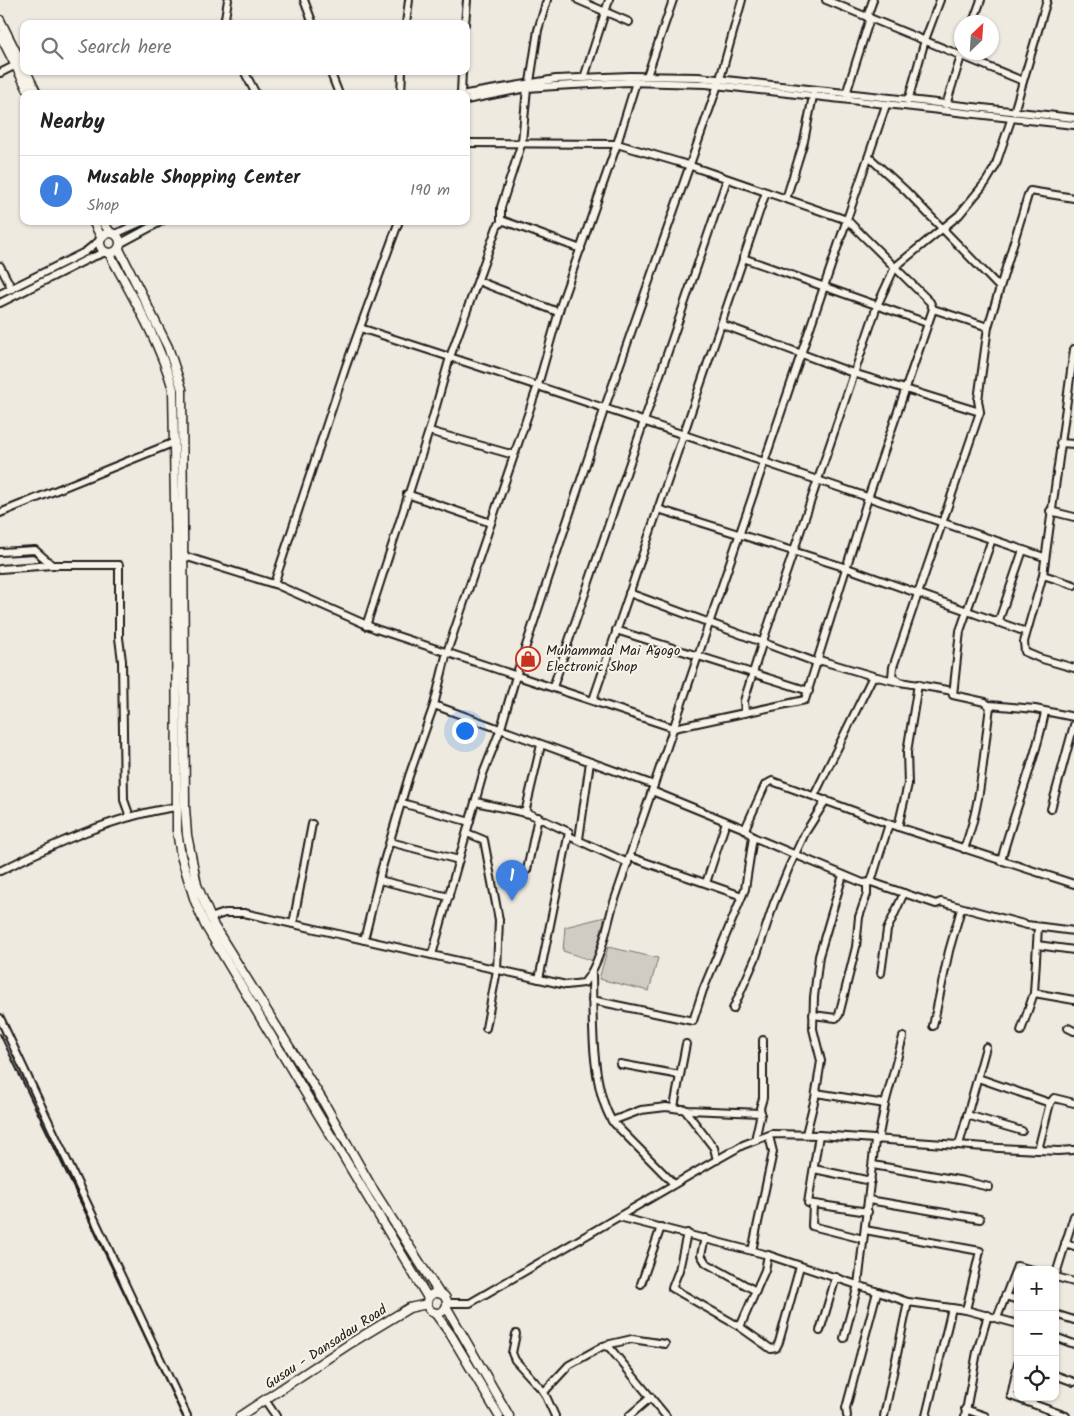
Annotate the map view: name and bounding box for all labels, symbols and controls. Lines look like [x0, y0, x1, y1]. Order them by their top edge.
north arrow [954, 15, 999, 60]
search box [20, 20, 470, 75]
text: Search here [78, 33, 172, 63]
icon: search [38, 34, 66, 62]
text: Nearby [40, 106, 105, 139]
text: Musable Shopping Center [87, 163, 300, 193]
text: 1 [54, 178, 58, 203]
text: 190 m [410, 178, 450, 203]
text: Shop [87, 193, 119, 218]
place label: Muhammad Mai Agogo Electronic Shop [546, 640, 680, 678]
shop icon: Muhammad Mai Agogo Electronic Shop [515, 646, 541, 672]
your location [452, 718, 478, 744]
pin: 1 [496, 860, 528, 901]
map controls [1014, 1266, 1059, 1401]
button: + [1014, 1266, 1059, 1311]
street label: Gusau - Dansadau Road [261, 1299, 392, 1395]
button: − [1014, 1311, 1059, 1356]
button: locate [1014, 1356, 1059, 1401]

